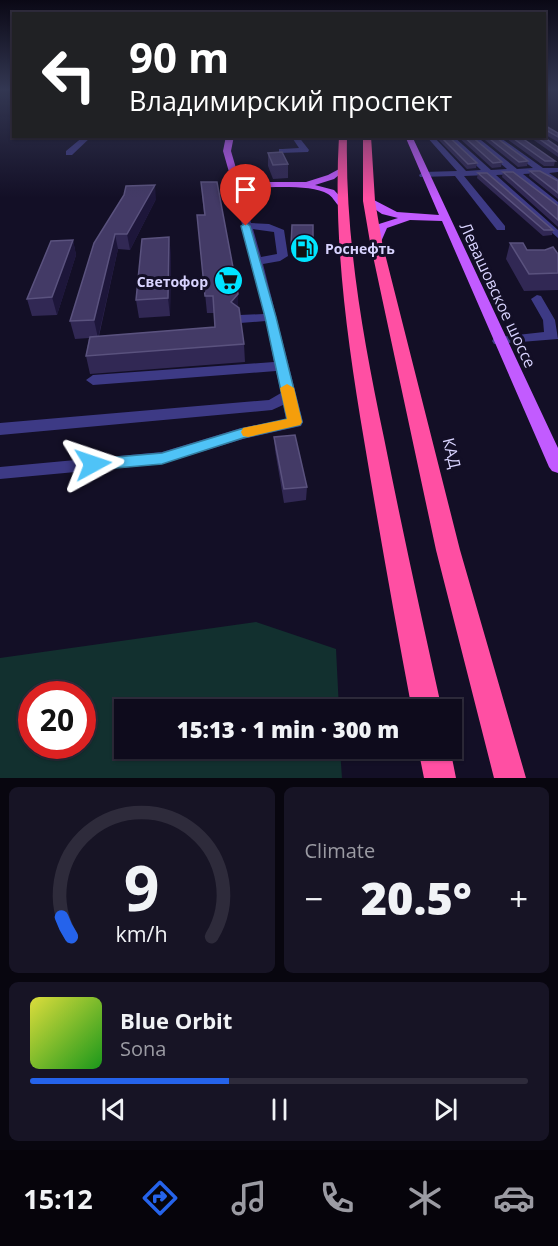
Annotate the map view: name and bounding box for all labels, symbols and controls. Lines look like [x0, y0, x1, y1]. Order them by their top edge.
text: 90 m [129, 28, 229, 85]
icon: left [30, 36, 108, 114]
text: Владимирский проспект [129, 82, 452, 119]
pin [220, 164, 271, 226]
icon: arrive [229, 173, 262, 206]
street label: Левашовское шоссе [455, 219, 541, 371]
fuel station icon: Роснефть [288, 232, 320, 264]
place label: Роснефть [325, 239, 395, 258]
supermarket icon: Светофор [213, 265, 245, 297]
place label: Светофор [137, 272, 208, 291]
position arrow [61, 432, 125, 496]
street label: КАД [438, 435, 466, 471]
speed limit sign: 20 [18, 681, 96, 759]
text: 15:13 · 1 min · 300 m [177, 714, 399, 744]
text: Climate [305, 837, 375, 864]
text: 9 [124, 844, 160, 929]
text: 20.5° [361, 867, 472, 928]
text: − [305, 876, 323, 921]
text: + [509, 876, 528, 921]
text: km/h [116, 919, 168, 948]
text: Blue Orbit [120, 1005, 232, 1035]
text: Sona [120, 1035, 166, 1062]
icon: previous [97, 1093, 130, 1126]
icon: pause [263, 1093, 296, 1126]
icon: next [429, 1093, 462, 1126]
icon: directions [139, 1177, 181, 1219]
icon: music [228, 1177, 270, 1219]
icon: phone [316, 1177, 358, 1219]
icon: climate [404, 1177, 446, 1219]
icon: car [493, 1177, 535, 1219]
text: 15:12 [23, 1180, 93, 1217]

